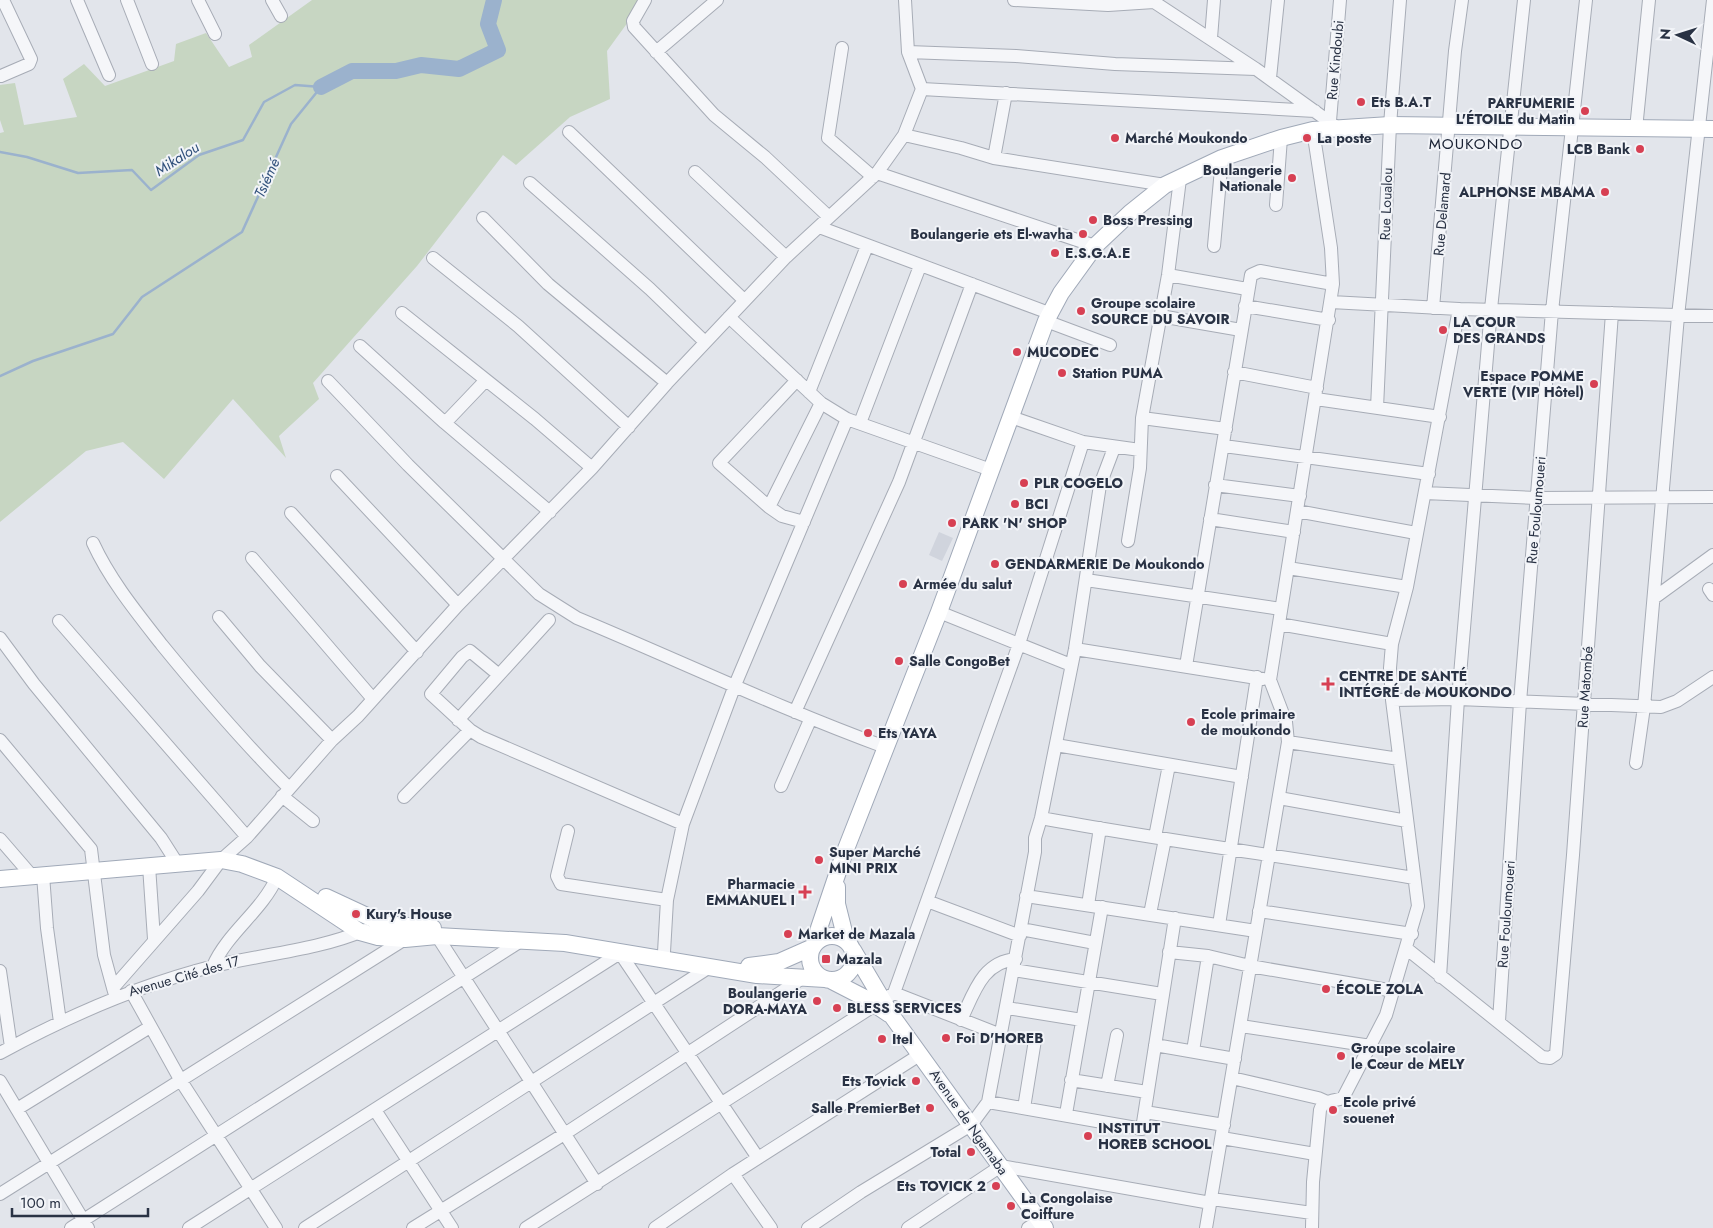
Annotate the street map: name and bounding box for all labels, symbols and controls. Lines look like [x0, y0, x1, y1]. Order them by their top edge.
north arrow [1653, 10, 1703, 60]
street label: Rue Kindoubi [1322, 19, 1348, 101]
text: N [1655, 28, 1675, 40]
place label: Ets B.A.T [1371, 92, 1431, 112]
place label: PARFUMERIE L'ÉTOILE du Matin [1456, 93, 1575, 129]
marker: Ets B.A.T [1355, 96, 1367, 108]
marker: PARFUMERIE L'ÉTOILE du Matin [1579, 105, 1591, 117]
place label: Marché Moukondo [1125, 128, 1248, 148]
place label: La poste [1317, 128, 1372, 148]
marker: Marché Moukondo [1109, 132, 1121, 144]
marker: La poste [1301, 132, 1313, 144]
district label: MOUKONDO [1429, 133, 1523, 155]
water label: Mikalou [150, 136, 204, 182]
place label: LCB Bank [1567, 139, 1630, 159]
marker: LCB Bank [1634, 143, 1646, 155]
water label: Tsiémé [249, 154, 286, 201]
place label: Boulangerie Nationale [1203, 160, 1282, 196]
street label: Rue Loualou [1375, 167, 1397, 241]
street label: Rue Delamard [1428, 171, 1456, 257]
marker: Boulangerie Nationale [1286, 172, 1298, 184]
place label: ALPHONSE MBAMA [1458, 182, 1596, 202]
marker: ALPHONSE MBAMA [1599, 186, 1611, 198]
place label: Boss Pressing [1103, 210, 1193, 230]
marker: Boss Pressing [1087, 214, 1099, 226]
place label: Boulangerie ets El-wavha [910, 224, 1073, 244]
marker: Boulangerie ets El-wavha [1077, 228, 1089, 240]
place label: E.S.G.A.E [1065, 243, 1130, 263]
marker: E.S.G.A.E [1049, 247, 1061, 259]
place label: Groupe scolaire SOURCE DU SAVOIR [1091, 293, 1230, 329]
marker: Groupe scolaire SOURCE DU SAVOIR [1075, 305, 1087, 317]
place label: LA COUR DES GRANDS [1453, 312, 1546, 348]
marker: LA COUR DES GRANDS [1437, 324, 1449, 336]
place label: MUCODEC [1027, 342, 1099, 362]
marker: MUCODEC [1011, 346, 1023, 358]
place label: Station PUMA [1072, 363, 1164, 383]
place label: Espace POMME VERTE (VIP Hôtel) [1462, 366, 1584, 402]
marker: Station PUMA [1056, 367, 1068, 379]
marker: Espace POMME VERTE (VIP Hôtel) [1588, 378, 1600, 390]
street label: Rue Fouloumoueri [1521, 455, 1551, 565]
place label: PLR COGELO [1034, 473, 1123, 493]
marker: PLR COGELO [1018, 477, 1030, 489]
place label: BCI [1025, 494, 1049, 514]
marker: BCI [1009, 498, 1021, 510]
place label: PARK 'N' SHOP [962, 513, 1067, 533]
marker: PARK 'N' SHOP [946, 517, 958, 529]
place label: GENDARMERIE De Moukondo [1005, 554, 1205, 574]
marker: GENDARMERIE De Moukondo [989, 558, 1001, 570]
place label: Armée du salut [912, 574, 1012, 594]
marker: Armée du salut [897, 578, 909, 590]
street label: Rue Matombé [1572, 646, 1598, 728]
place label: Salle CongoBet [909, 651, 1010, 671]
marker: Salle CongoBet [893, 655, 905, 667]
place label: CENTRE DE SANTÉ INTÉGRÉ de MOUKONDO [1339, 666, 1513, 702]
marker: CENTRE DE SANTÉ INTÉGRÉ de MOUKONDO [1321, 677, 1335, 691]
place label: Ecole primaire de moukondo [1201, 704, 1295, 740]
marker: Ecole primaire de moukondo [1185, 716, 1197, 728]
place label: Ets YAYA [878, 723, 937, 743]
marker: Ets YAYA [862, 727, 874, 739]
place label: Super Marché MINI PRIX [829, 842, 921, 878]
marker: Super Marché MINI PRIX [813, 854, 825, 866]
street label: Rue Fouloumoueri [1492, 859, 1520, 969]
place label: Pharmacie EMMANUEL I [706, 874, 795, 910]
marker: Pharmacie EMMANUEL I [799, 886, 811, 898]
place label: Kury's House [366, 904, 452, 924]
marker: Kury's House [350, 908, 362, 920]
place label: Market de Mazala [798, 924, 915, 944]
marker: Market de Mazala [782, 928, 794, 940]
place label: Mazala [836, 949, 882, 969]
street label: Avenue Cité des 17 [126, 950, 242, 1001]
marker: Mazala [820, 953, 832, 965]
place label: ÉCOLE ZOLA [1336, 979, 1424, 999]
place label: Boulangerie DORA-MAYA [723, 983, 808, 1019]
marker: ÉCOLE ZOLA [1320, 983, 1332, 995]
marker: Boulangerie DORA-MAYA [811, 995, 823, 1007]
place label: BLESS SERVICES [847, 998, 962, 1018]
marker: BLESS SERVICES [831, 1002, 843, 1014]
place label: Foi D'HOREB [956, 1028, 1044, 1048]
place label: Itel [892, 1029, 913, 1049]
marker: Foi D'HOREB [940, 1032, 952, 1044]
marker: Itel [876, 1033, 888, 1045]
place label: Groupe scolaire le Cœur de MELY [1351, 1038, 1466, 1074]
marker: Groupe scolaire le Cœur de MELY [1335, 1050, 1347, 1062]
street label: Avenue de Ngamaba [925, 1065, 1013, 1179]
place label: Ets Tovick [842, 1071, 906, 1091]
marker: Ets Tovick [910, 1075, 922, 1087]
place label: Ecole privé souenet [1343, 1092, 1416, 1128]
place label: Salle PremierBet [811, 1098, 921, 1118]
marker: Salle PremierBet [924, 1102, 936, 1114]
marker: Ecole privé souenet [1327, 1104, 1339, 1116]
place label: INSTITUT HOREB SCHOOL [1098, 1118, 1212, 1154]
marker: INSTITUT HOREB SCHOOL [1082, 1130, 1094, 1142]
place label: Total [931, 1142, 961, 1162]
marker: Total [965, 1146, 977, 1158]
place label: Ets TOVICK 2 [897, 1176, 986, 1196]
marker: Ets TOVICK 2 [990, 1180, 1002, 1192]
scale bar [12, 1186, 149, 1218]
place label: La Congolaise Coiffure [1021, 1188, 1113, 1224]
text: 100 m [20, 1192, 61, 1214]
marker: La Congolaise Coiffure [1005, 1200, 1017, 1212]

